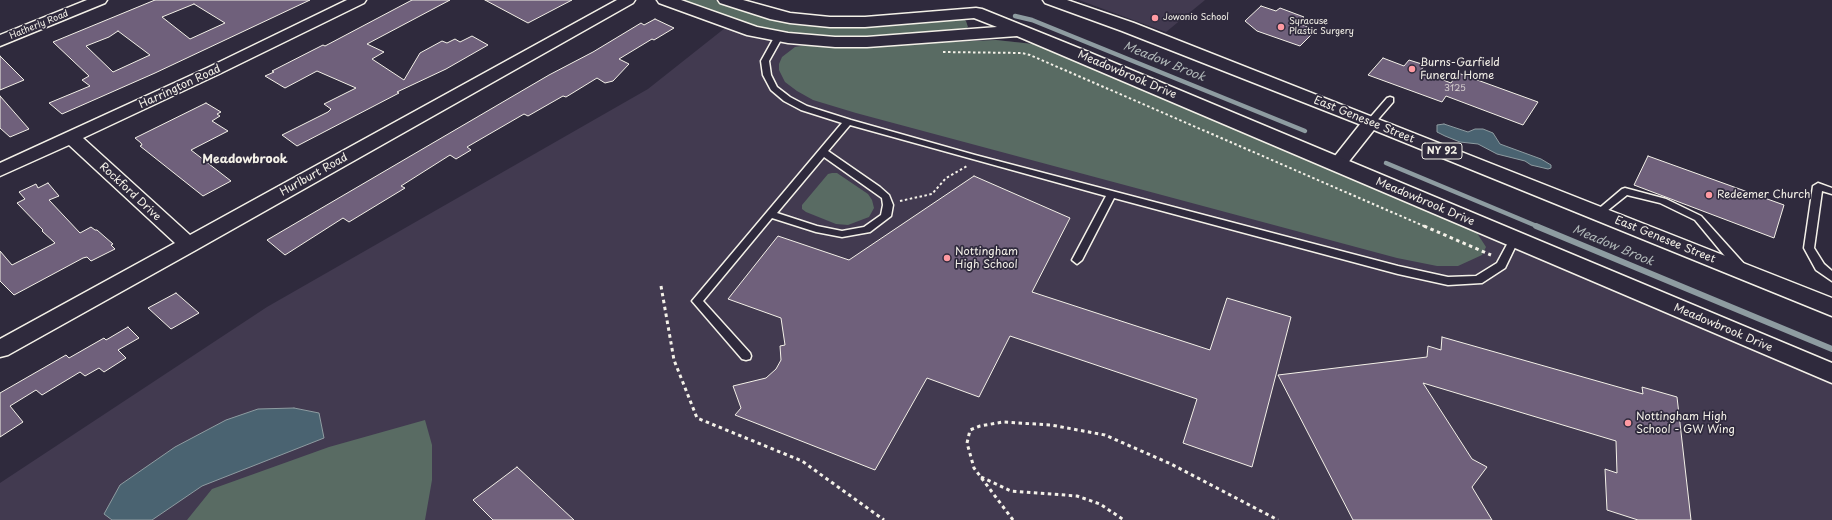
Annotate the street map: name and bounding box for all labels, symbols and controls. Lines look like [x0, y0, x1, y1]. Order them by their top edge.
street label: Hatherly Road [8, 8, 70, 42]
marker: Jowonio School [1150, 13, 1160, 23]
place label: Jowonio School [1163, 13, 1229, 23]
place label: Syracuse Plastic Surgery [1289, 17, 1354, 38]
marker: Syracuse Plastic Surgery [1276, 22, 1286, 32]
water label: Meadow Brook [1121, 39, 1207, 85]
street label: Meadowbrook Drive [1076, 48, 1178, 102]
place label: Burns-Garfield Funeral Home [1420, 56, 1500, 82]
street label: Harrington Road [137, 62, 223, 112]
marker: Burns-Garfield Funeral Home [1407, 64, 1417, 74]
house number: 3125 [1444, 84, 1466, 94]
street label: East Genesee Street [1312, 94, 1416, 146]
road number: NY 92 [1422, 143, 1462, 159]
street label: Hurlburt Road [278, 151, 350, 199]
district label: Meadowbrook [202, 153, 288, 167]
street label: Rockford Drive [97, 160, 163, 224]
street label: Meadowbrook Drive [1374, 175, 1476, 229]
place label: Redeemer Church [1717, 188, 1810, 202]
marker: Redeemer Church [1704, 190, 1714, 200]
street label: East Genesee Street [1613, 214, 1717, 266]
water label: Meadow Brook [1570, 222, 1656, 270]
place label: Nottingham High School [955, 245, 1018, 271]
marker: Nottingham High School [942, 253, 952, 263]
street label: Meadowbrook Drive [1672, 301, 1774, 355]
place label: Nottingham High School - GW Wing [1636, 410, 1735, 436]
marker: Nottingham High School - GW Wing [1623, 418, 1633, 428]

